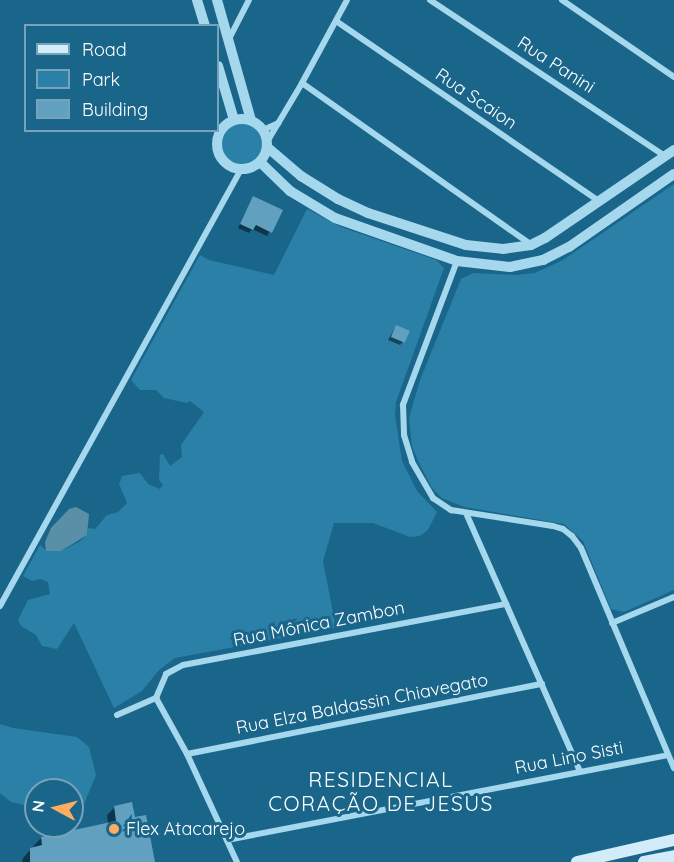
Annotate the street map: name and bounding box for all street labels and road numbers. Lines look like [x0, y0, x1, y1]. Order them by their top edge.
street label: Rua Panini [513, 32, 599, 98]
street label: Rua Scaion [431, 64, 521, 134]
street label: Rua Mônica Zambon [231, 597, 407, 651]
street label: Rua Elza Baldassin Chiavegato [234, 669, 490, 739]
street label: Rua Lino Sisti [513, 737, 625, 779]

